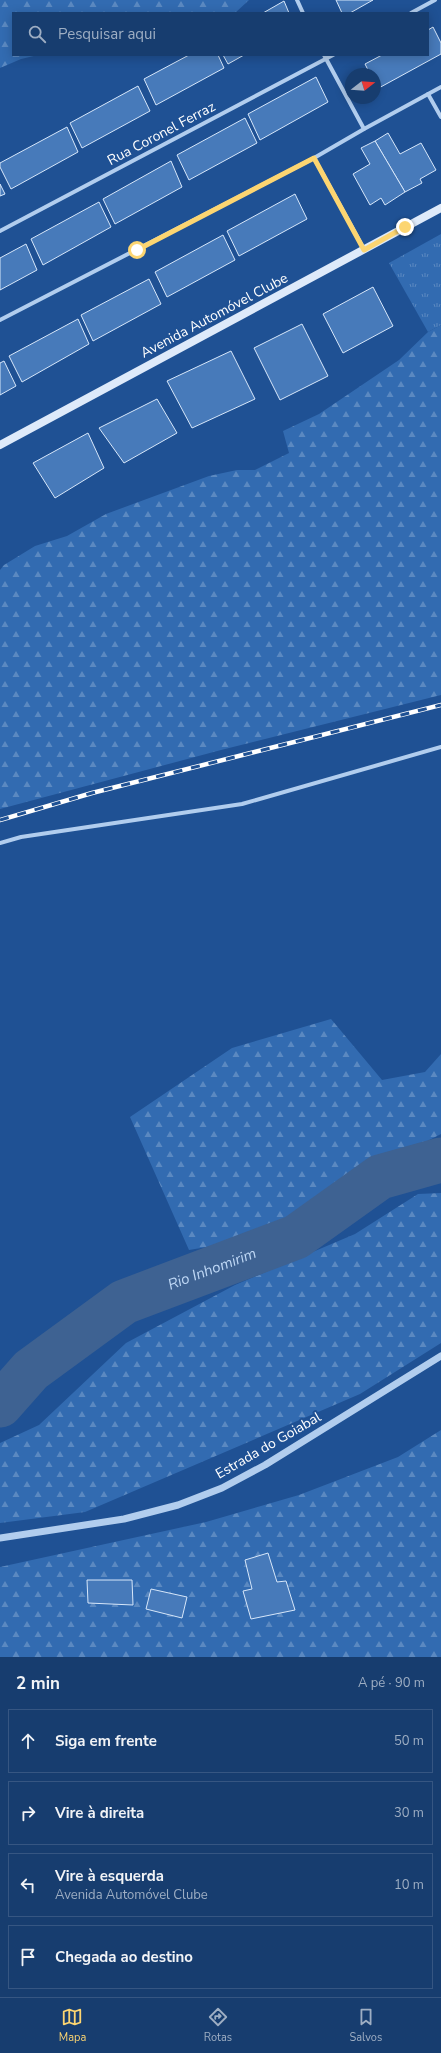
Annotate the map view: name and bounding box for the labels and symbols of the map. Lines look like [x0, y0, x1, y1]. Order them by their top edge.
north arrow [345, 68, 381, 104]
street label: Rua Coronel Ferraz [104, 97, 219, 170]
route end [396, 218, 414, 236]
route start [128, 241, 146, 259]
street label: Avenida Automóvel Clube [137, 268, 291, 362]
water label: Rio Inhomirim [165, 1243, 259, 1295]
street label: Estrada do Goiabal [212, 1407, 325, 1483]

